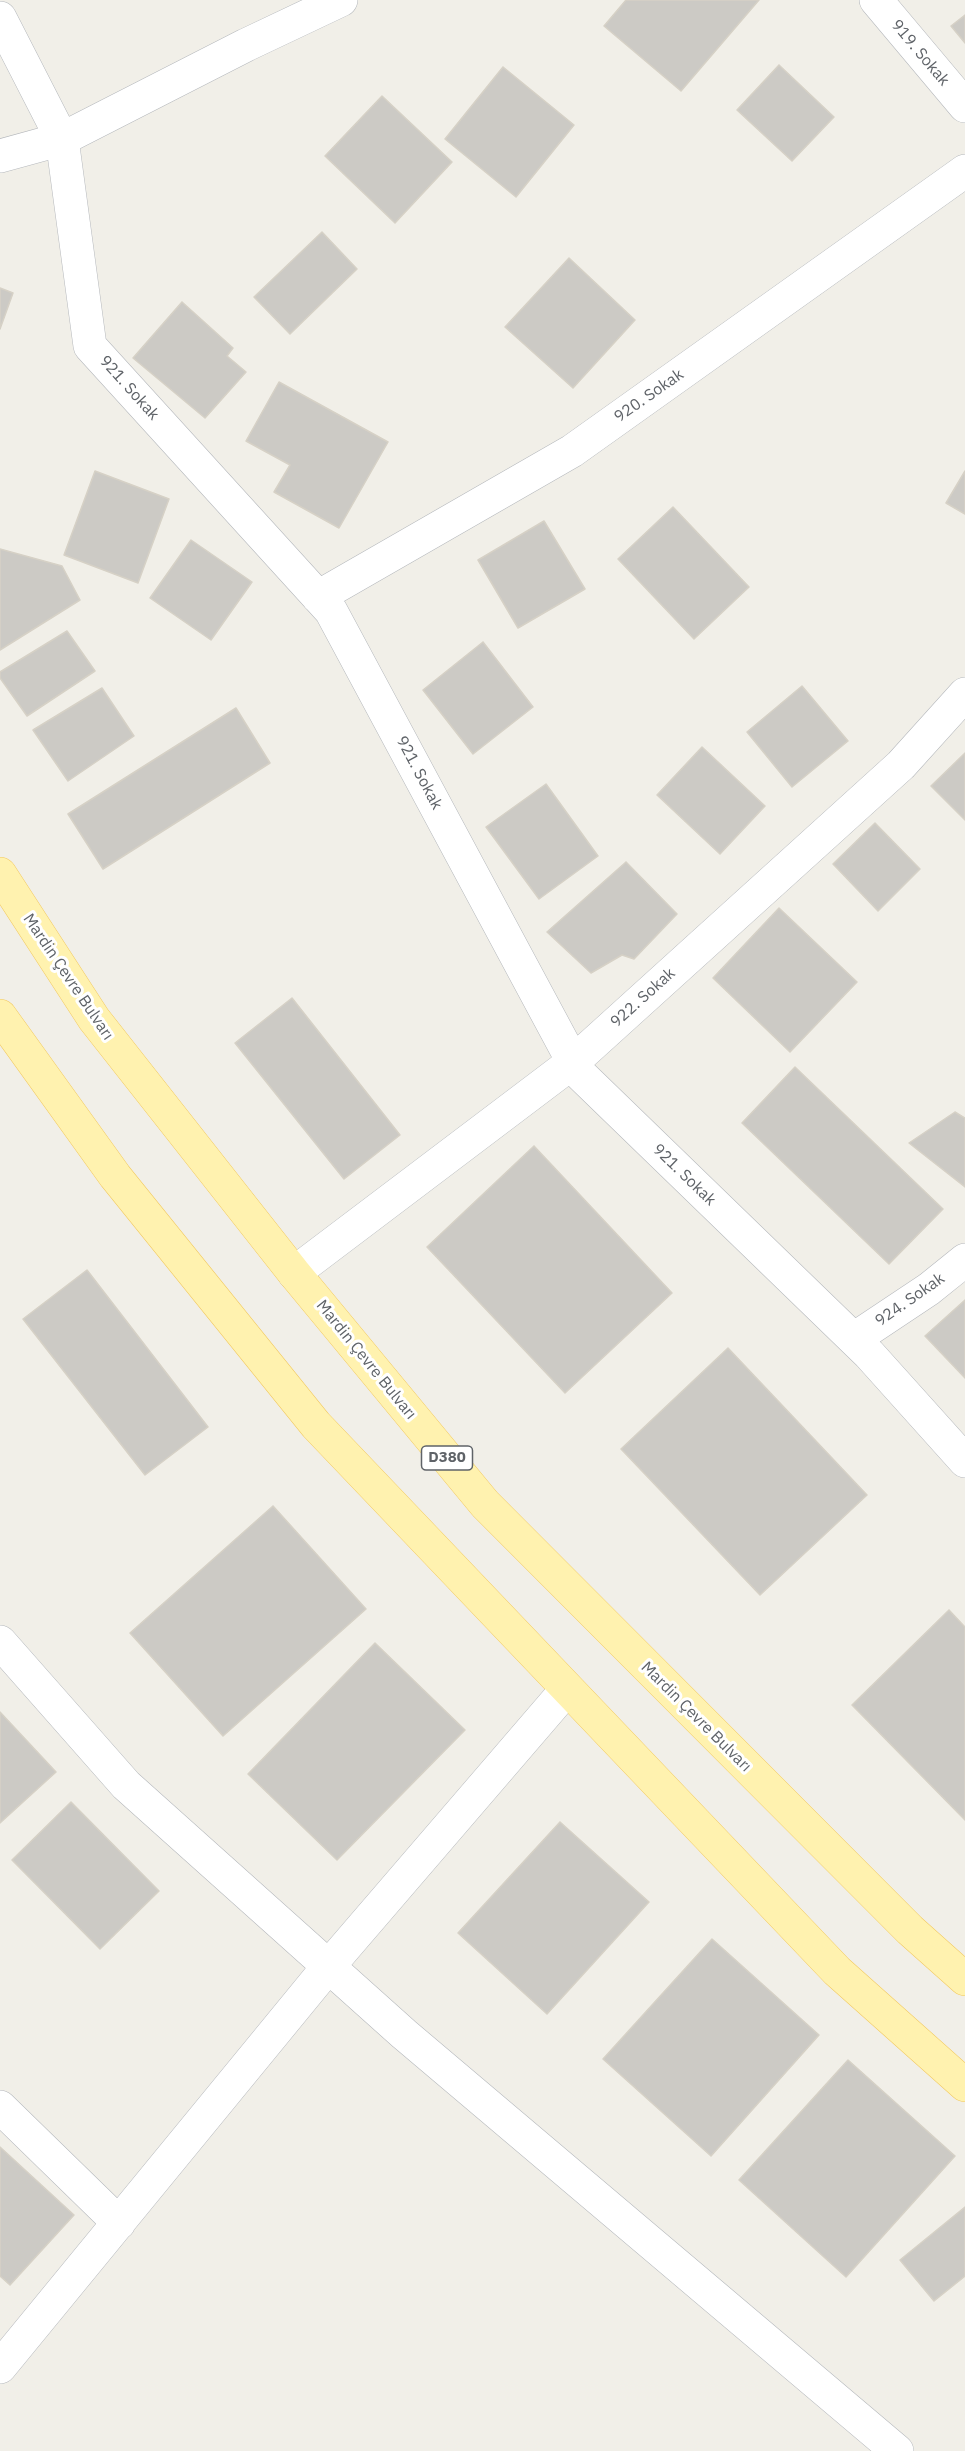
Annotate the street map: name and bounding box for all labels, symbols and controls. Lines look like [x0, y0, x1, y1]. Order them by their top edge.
street label: 919. Sokak [887, 16, 953, 90]
street label: 921. Sokak [95, 352, 163, 424]
street label: 920. Sokak [611, 365, 687, 427]
street label: 921. Sokak [392, 733, 446, 813]
street label: Mardin Çevre Bulvarı [19, 910, 117, 1044]
street label: 922. Sokak [607, 964, 679, 1032]
street label: 921. Sokak [648, 1140, 720, 1210]
street label: 924. Sokak [872, 1269, 948, 1331]
street label: Mardin Çevre Bulvarı [312, 1296, 420, 1424]
road number: D380 [422, 1446, 472, 1470]
street label: Mardin Çevre Bulvarı [637, 1658, 755, 1776]

